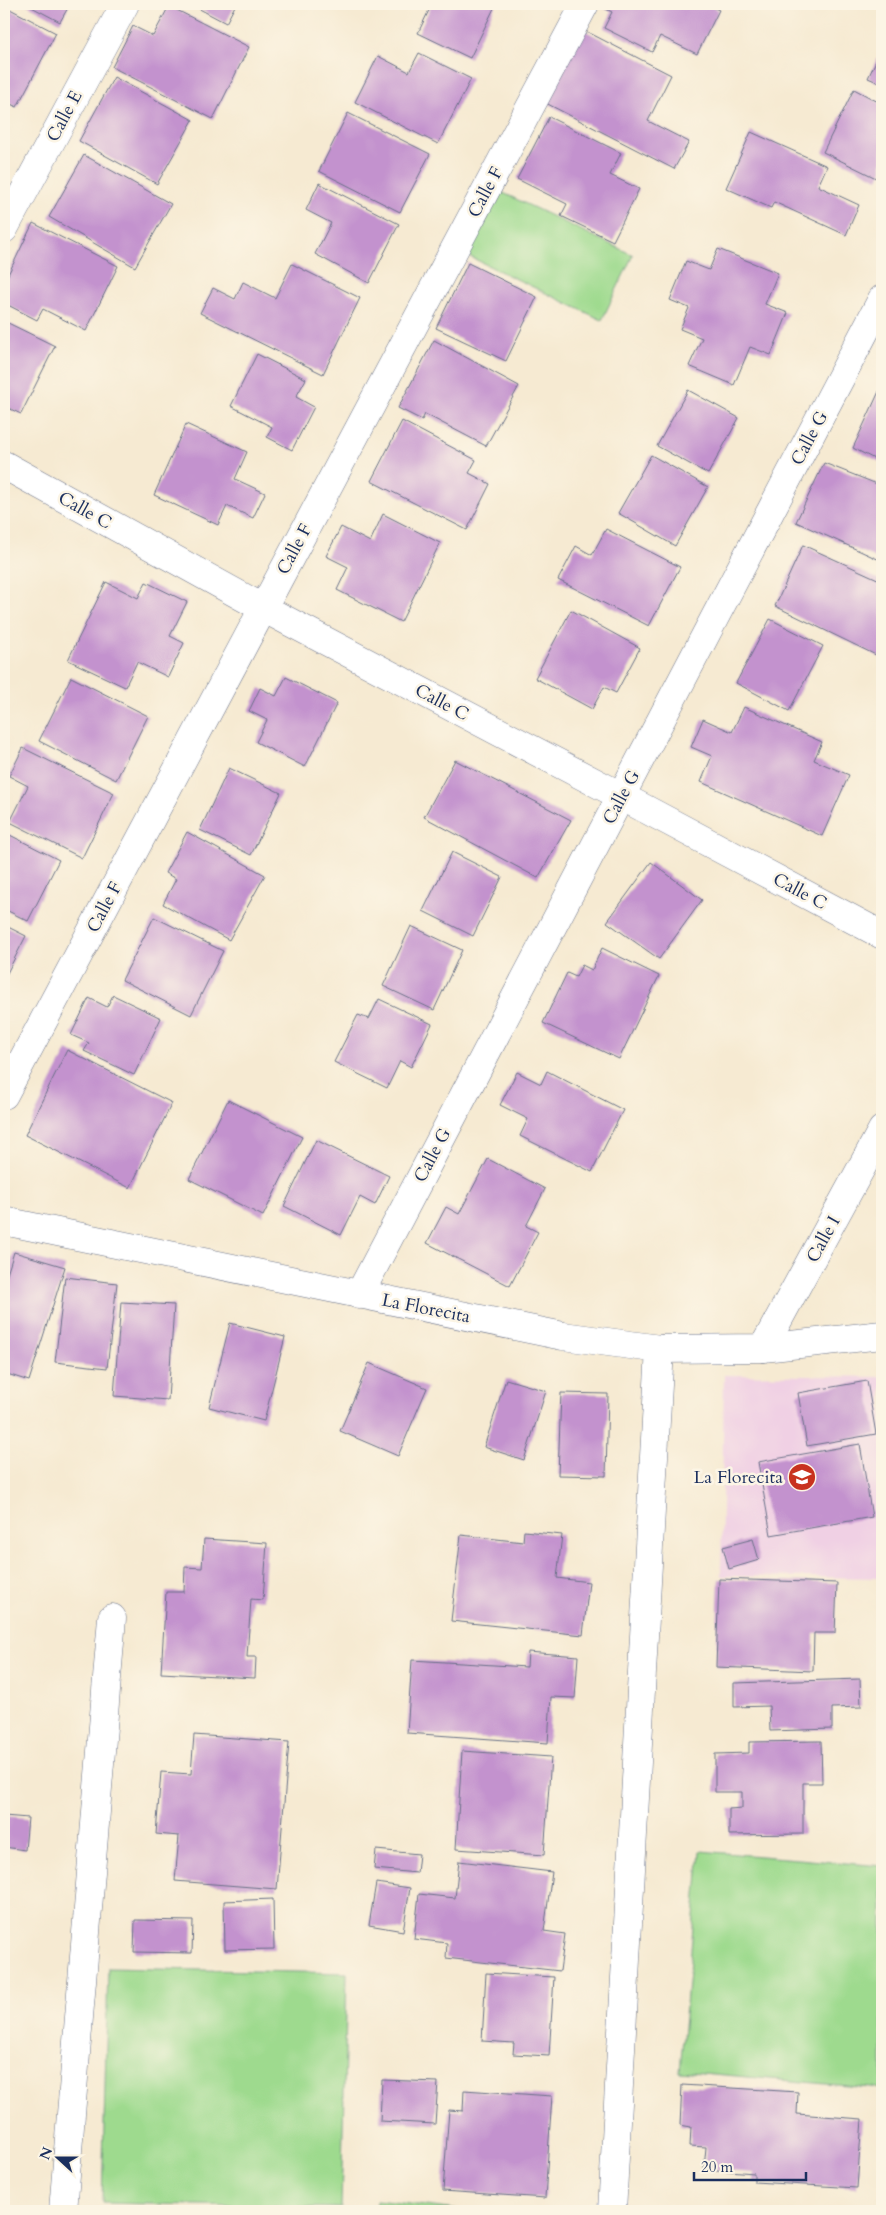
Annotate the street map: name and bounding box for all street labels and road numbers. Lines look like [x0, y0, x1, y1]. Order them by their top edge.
street label: Calle E [41, 86, 88, 146]
street label: Calle F [462, 163, 509, 222]
street label: Calle G [785, 407, 834, 470]
street label: Calle C [54, 486, 116, 535]
street label: Calle F [271, 520, 318, 579]
street label: Calle C [411, 678, 473, 727]
street label: Calle G [597, 766, 646, 829]
street label: Calle C [769, 867, 831, 916]
street label: Calle F [81, 878, 128, 937]
street label: Calle G [408, 1124, 457, 1187]
street label: Calle I [800, 1211, 846, 1267]
street label: La Florecita [380, 1288, 472, 1329]

